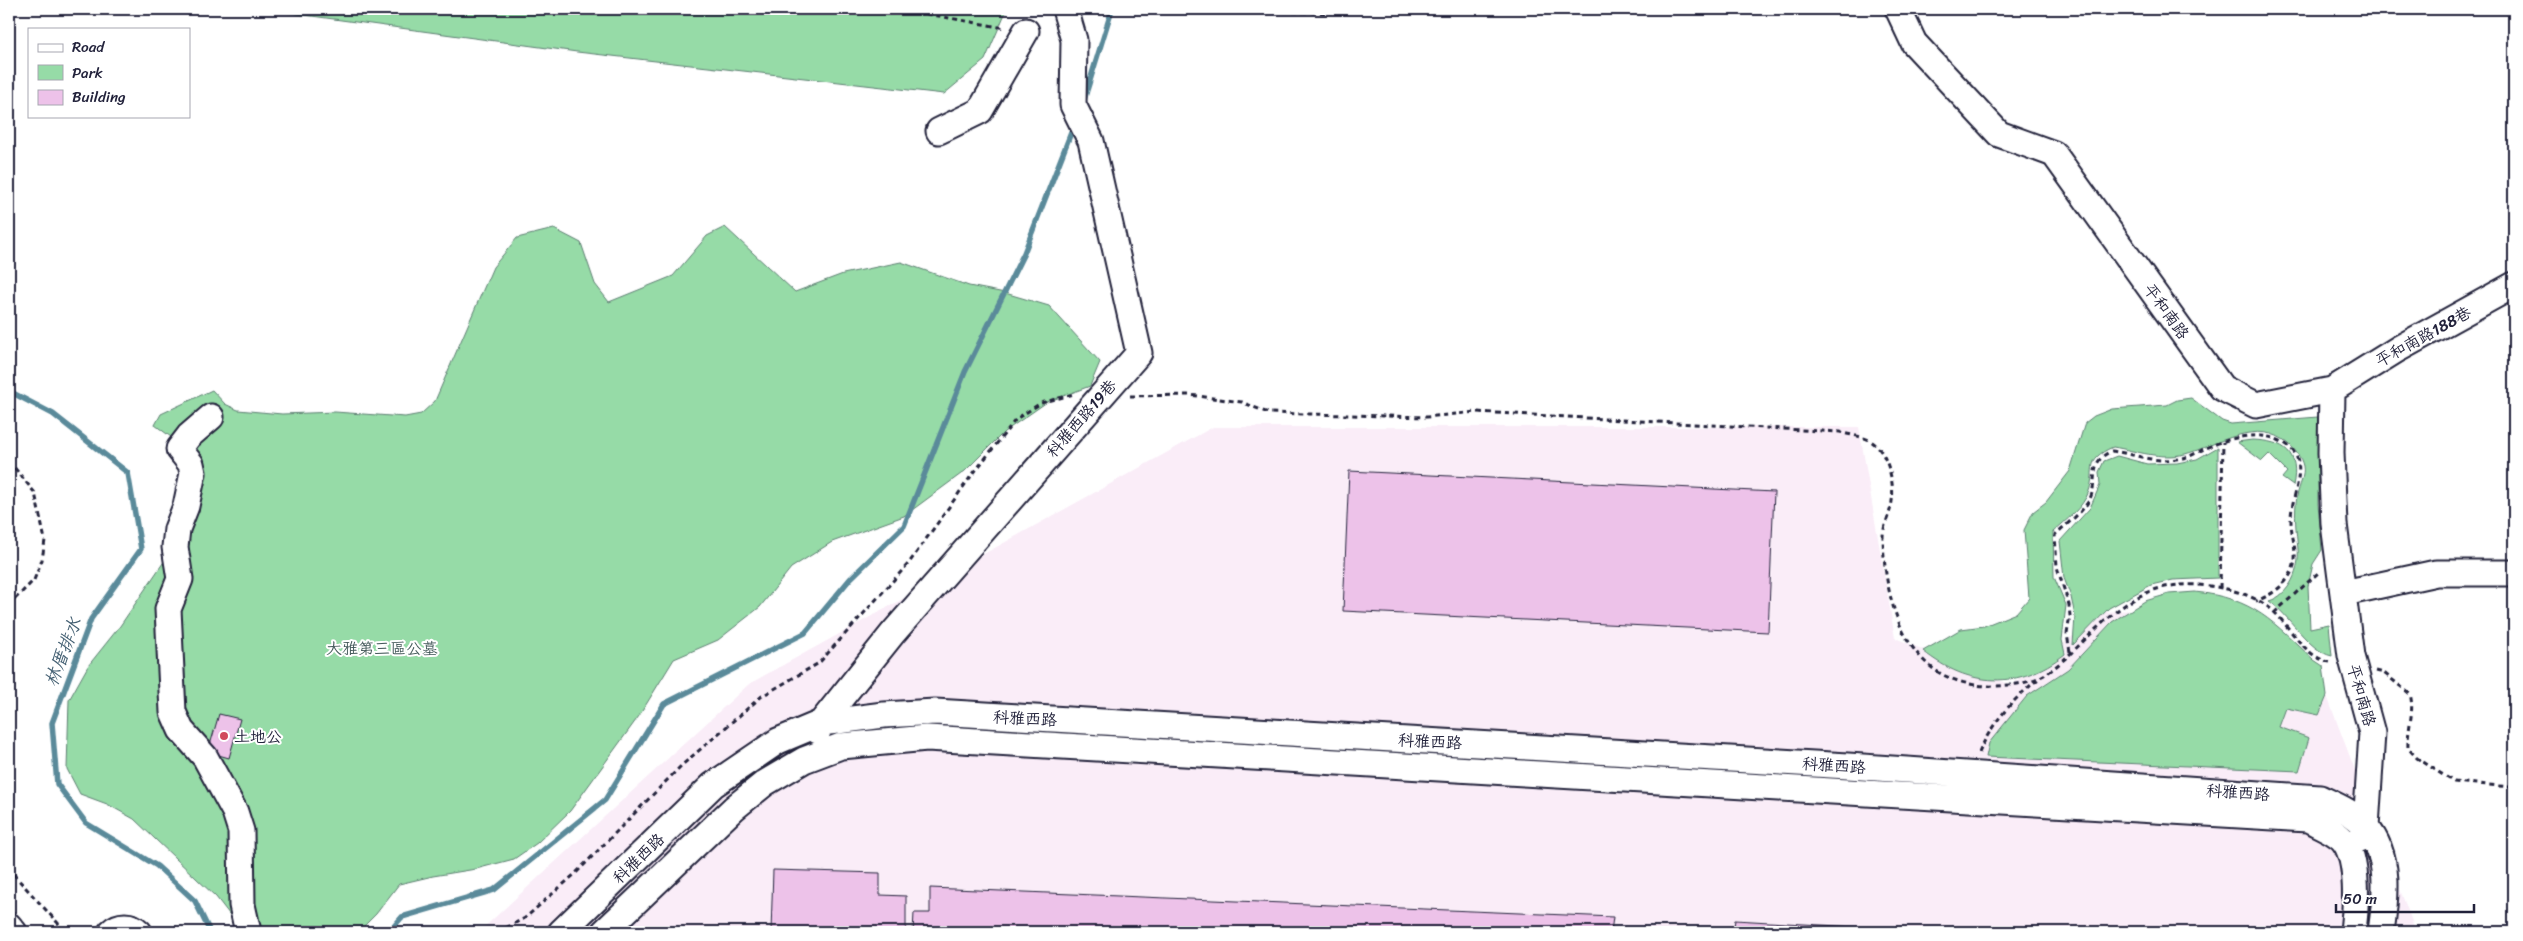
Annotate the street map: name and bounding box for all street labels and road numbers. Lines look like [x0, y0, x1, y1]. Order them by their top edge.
street label: 平和南路 [2136, 277, 2197, 346]
street label: 平和南路188巷 [2370, 298, 2477, 375]
street label: 科雅西路19巷 [1039, 372, 1124, 464]
street label: 平和南路 [2339, 660, 2384, 730]
street label: 科雅西路 [992, 702, 1058, 735]
street label: 科雅西路 [1397, 725, 1463, 758]
street label: 科雅西路 [1801, 749, 1867, 782]
street label: 科雅西路 [2205, 776, 2271, 809]
street label: 科雅西路 [605, 826, 671, 891]

